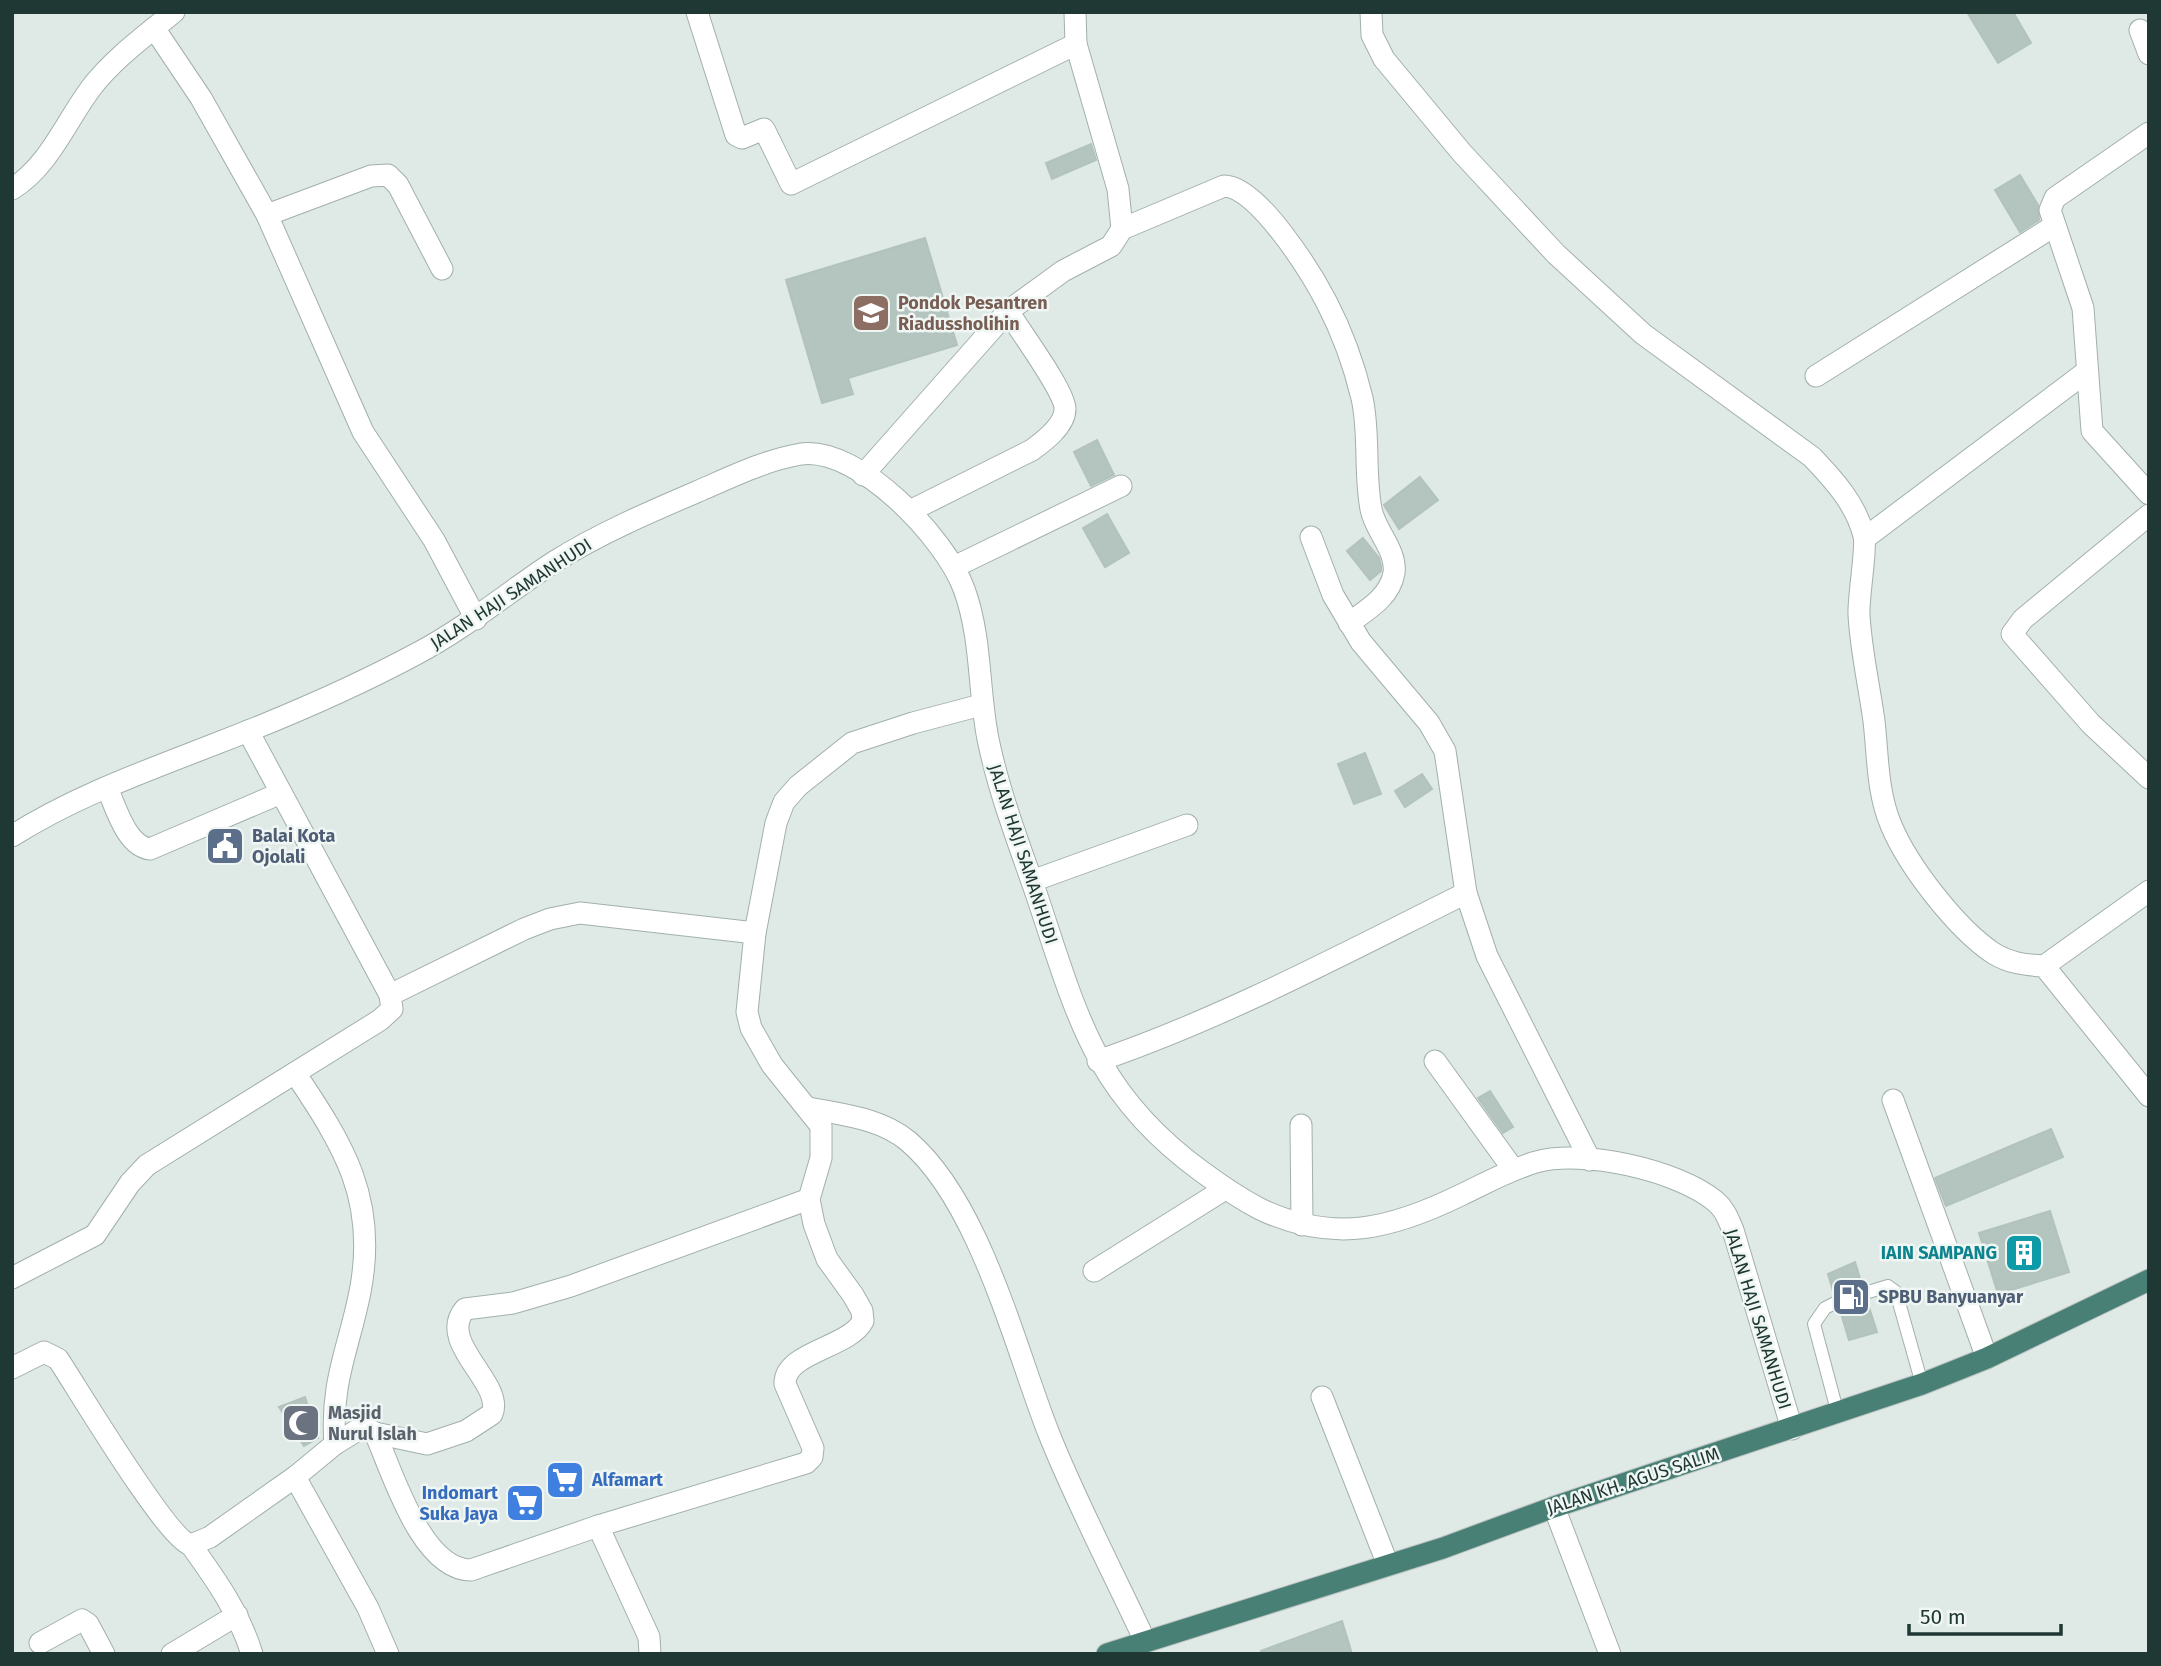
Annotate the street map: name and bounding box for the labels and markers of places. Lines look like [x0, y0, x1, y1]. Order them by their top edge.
school or university icon: Pondok Pesantren Riadussholihin [850, 292, 892, 334]
place label: Pondok Pesantren Riadussholihin [898, 292, 1048, 335]
public building icon: Balai Kota Ojolali [204, 825, 246, 867]
place label: Balai Kota Ojolali [252, 825, 336, 868]
building icon: IAIN SAMPANG [2003, 1232, 2045, 1274]
place label: IAIN SAMPANG [1881, 1242, 1997, 1264]
fuel station icon: SPBU Banyuanyar [1830, 1276, 1872, 1318]
place label: SPBU Banyuanyar [1878, 1286, 2024, 1308]
mosque icon: Masjid Nurul Islah [280, 1402, 322, 1444]
place label: Masjid Nurul Islah [328, 1402, 417, 1445]
supermarket icon: Alfamart [544, 1459, 586, 1501]
place label: Alfamart [591, 1469, 664, 1491]
place label: Indomart Suka Jaya [420, 1482, 499, 1525]
supermarket icon: Indomart Suka Jaya [504, 1482, 546, 1524]

